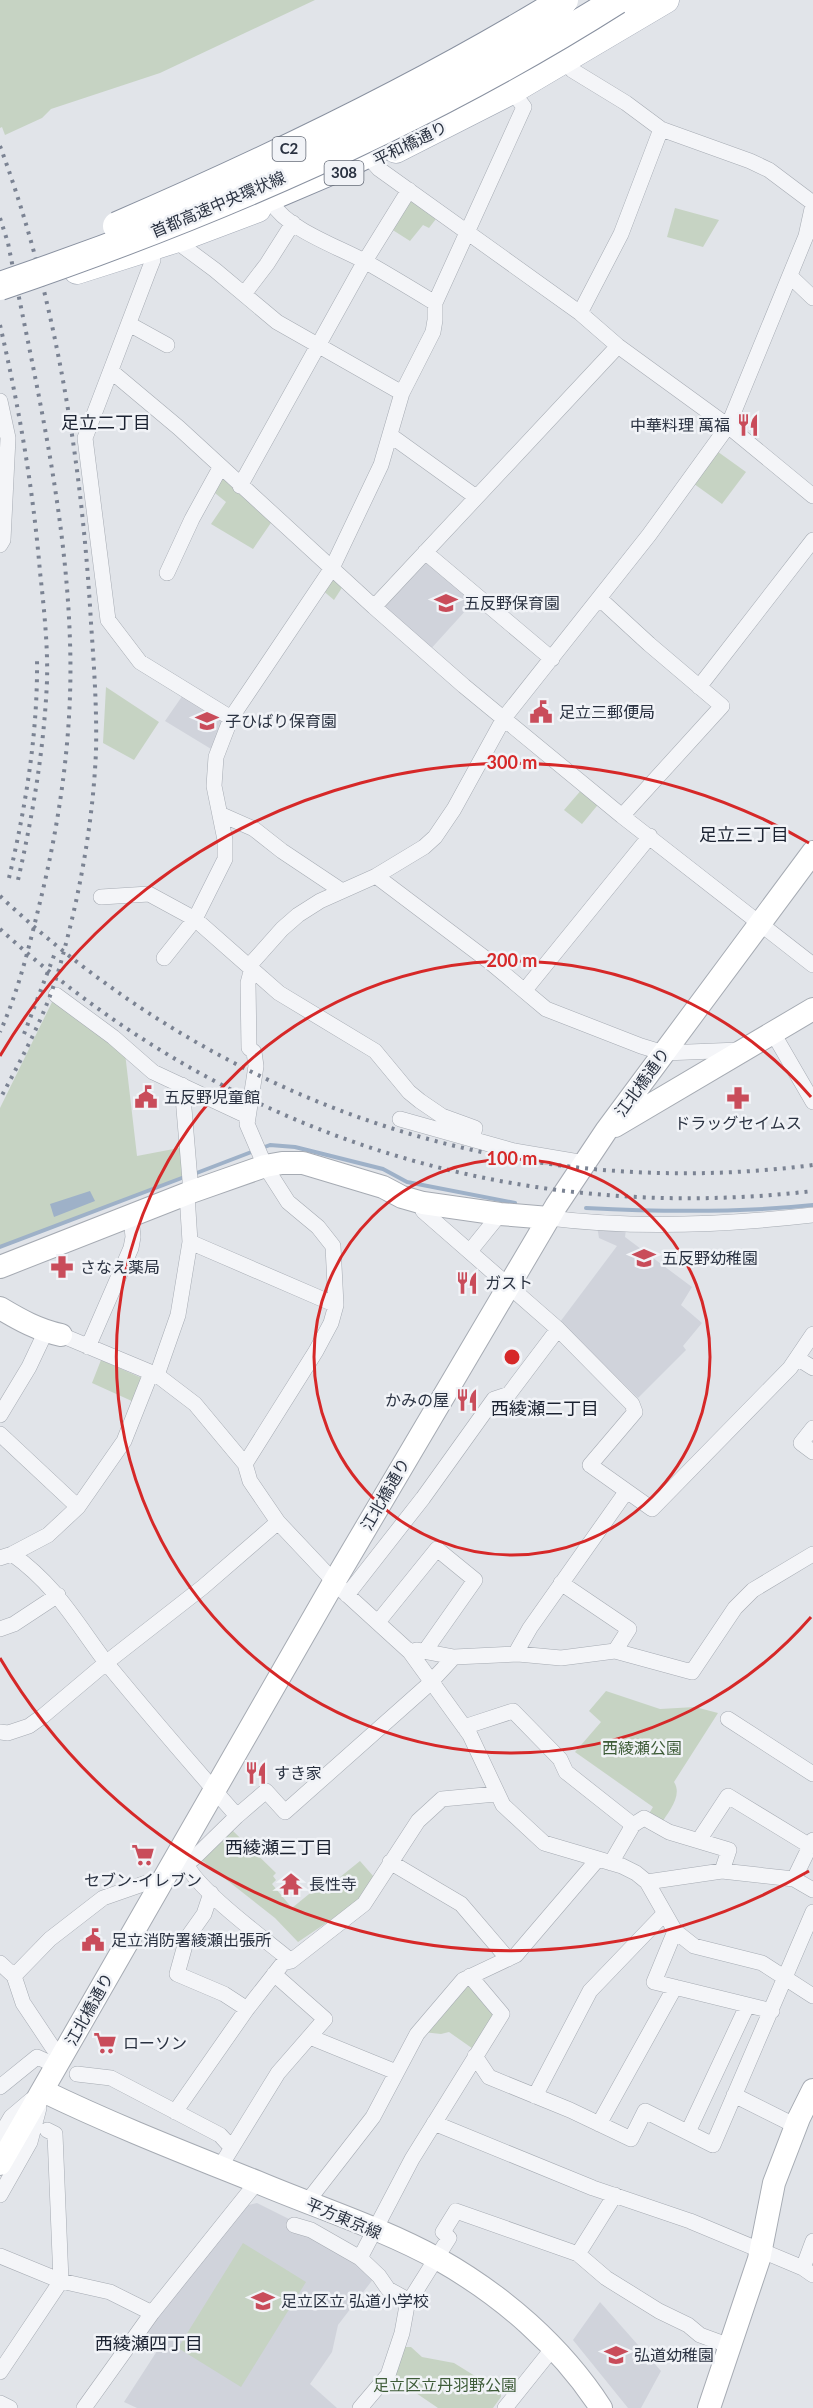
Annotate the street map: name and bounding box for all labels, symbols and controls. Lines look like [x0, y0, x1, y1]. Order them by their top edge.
street label: 平和橋通り [370, 116, 450, 169]
road number: C2 [272, 137, 306, 161]
road number: 308 [324, 161, 364, 185]
street label: 首都高速中央環状線 [148, 167, 288, 240]
district label: 足立二丁目 [61, 411, 151, 433]
restaurant icon: 中華料理 萬福 [735, 412, 761, 438]
place label: 中華料理 萬福 [630, 415, 730, 434]
school or university icon: 五反野保育園 [433, 590, 459, 616]
place label: 五反野保育園 [464, 593, 560, 612]
public building icon: 足立三郵便局 [528, 699, 554, 725]
place label: 足立三郵便局 [559, 702, 655, 721]
school or university icon: 子ひばり保育園 [194, 708, 220, 734]
place label: 子ひばり保育園 [225, 711, 337, 730]
text: 300 m [487, 751, 537, 773]
district label: 足立三丁目 [699, 823, 789, 845]
text: 200 m [487, 949, 537, 971]
street label: 江北橋通り [610, 1044, 673, 1120]
public building icon: 五反野児童館 [133, 1084, 159, 1110]
pharmacy icon: ドラッグセイムス [725, 1085, 751, 1111]
place label: 五反野児童館 [164, 1087, 260, 1106]
place label: ドラッグセイムス [674, 1113, 802, 1132]
text: 100 m [487, 1147, 537, 1169]
school or university icon: 五反野幼稚園 [631, 1245, 657, 1271]
place label: 五反野幼稚園 [662, 1248, 758, 1267]
pharmacy icon: さなえ薬局 [49, 1254, 75, 1280]
place label: さなえ薬局 [80, 1257, 160, 1276]
restaurant icon: ガスト [454, 1270, 480, 1296]
place label: ガスト [485, 1273, 533, 1292]
centre of rings [502, 1347, 522, 1367]
restaurant icon: かみの屋 [454, 1387, 480, 1413]
place label: かみの屋 [385, 1390, 449, 1409]
district label: 西綾瀬二丁目 [491, 1397, 599, 1419]
street label: 江北橋通り [356, 1454, 413, 1533]
park label: 西綾瀬公園 [602, 1738, 682, 1757]
restaurant icon: すき家 [243, 1760, 269, 1786]
place label: すき家 [274, 1763, 322, 1782]
district label: 西綾瀬三丁目 [225, 1836, 333, 1858]
supermarket icon: セブン-イレブン [130, 1842, 156, 1868]
place label: セブン-イレブン [84, 1870, 202, 1889]
temple icon: 長性寺 [278, 1871, 304, 1897]
place label: 長性寺 [309, 1874, 357, 1893]
public building icon: 足立消防署綾瀬出張所 [80, 1927, 106, 1953]
place label: 足立消防署綾瀬出張所 [111, 1930, 271, 1949]
street label: 江北橋通り [61, 1969, 116, 2048]
supermarket icon: ローソン [92, 2030, 118, 2056]
place label: ローソン [123, 2033, 187, 2052]
street label: 平方東京線 [304, 2193, 385, 2242]
school or university icon: 足立区立 弘道小学校 [250, 2288, 276, 2314]
place label: 足立区立 弘道小学校 [281, 2291, 429, 2310]
district label: 西綾瀬四丁目 [95, 2332, 203, 2354]
school or university icon: 弘道幼稚園 [603, 2342, 629, 2368]
place label: 弘道幼稚園 [634, 2345, 714, 2364]
park label: 足立区立丹羽野公園 [373, 2375, 517, 2394]

